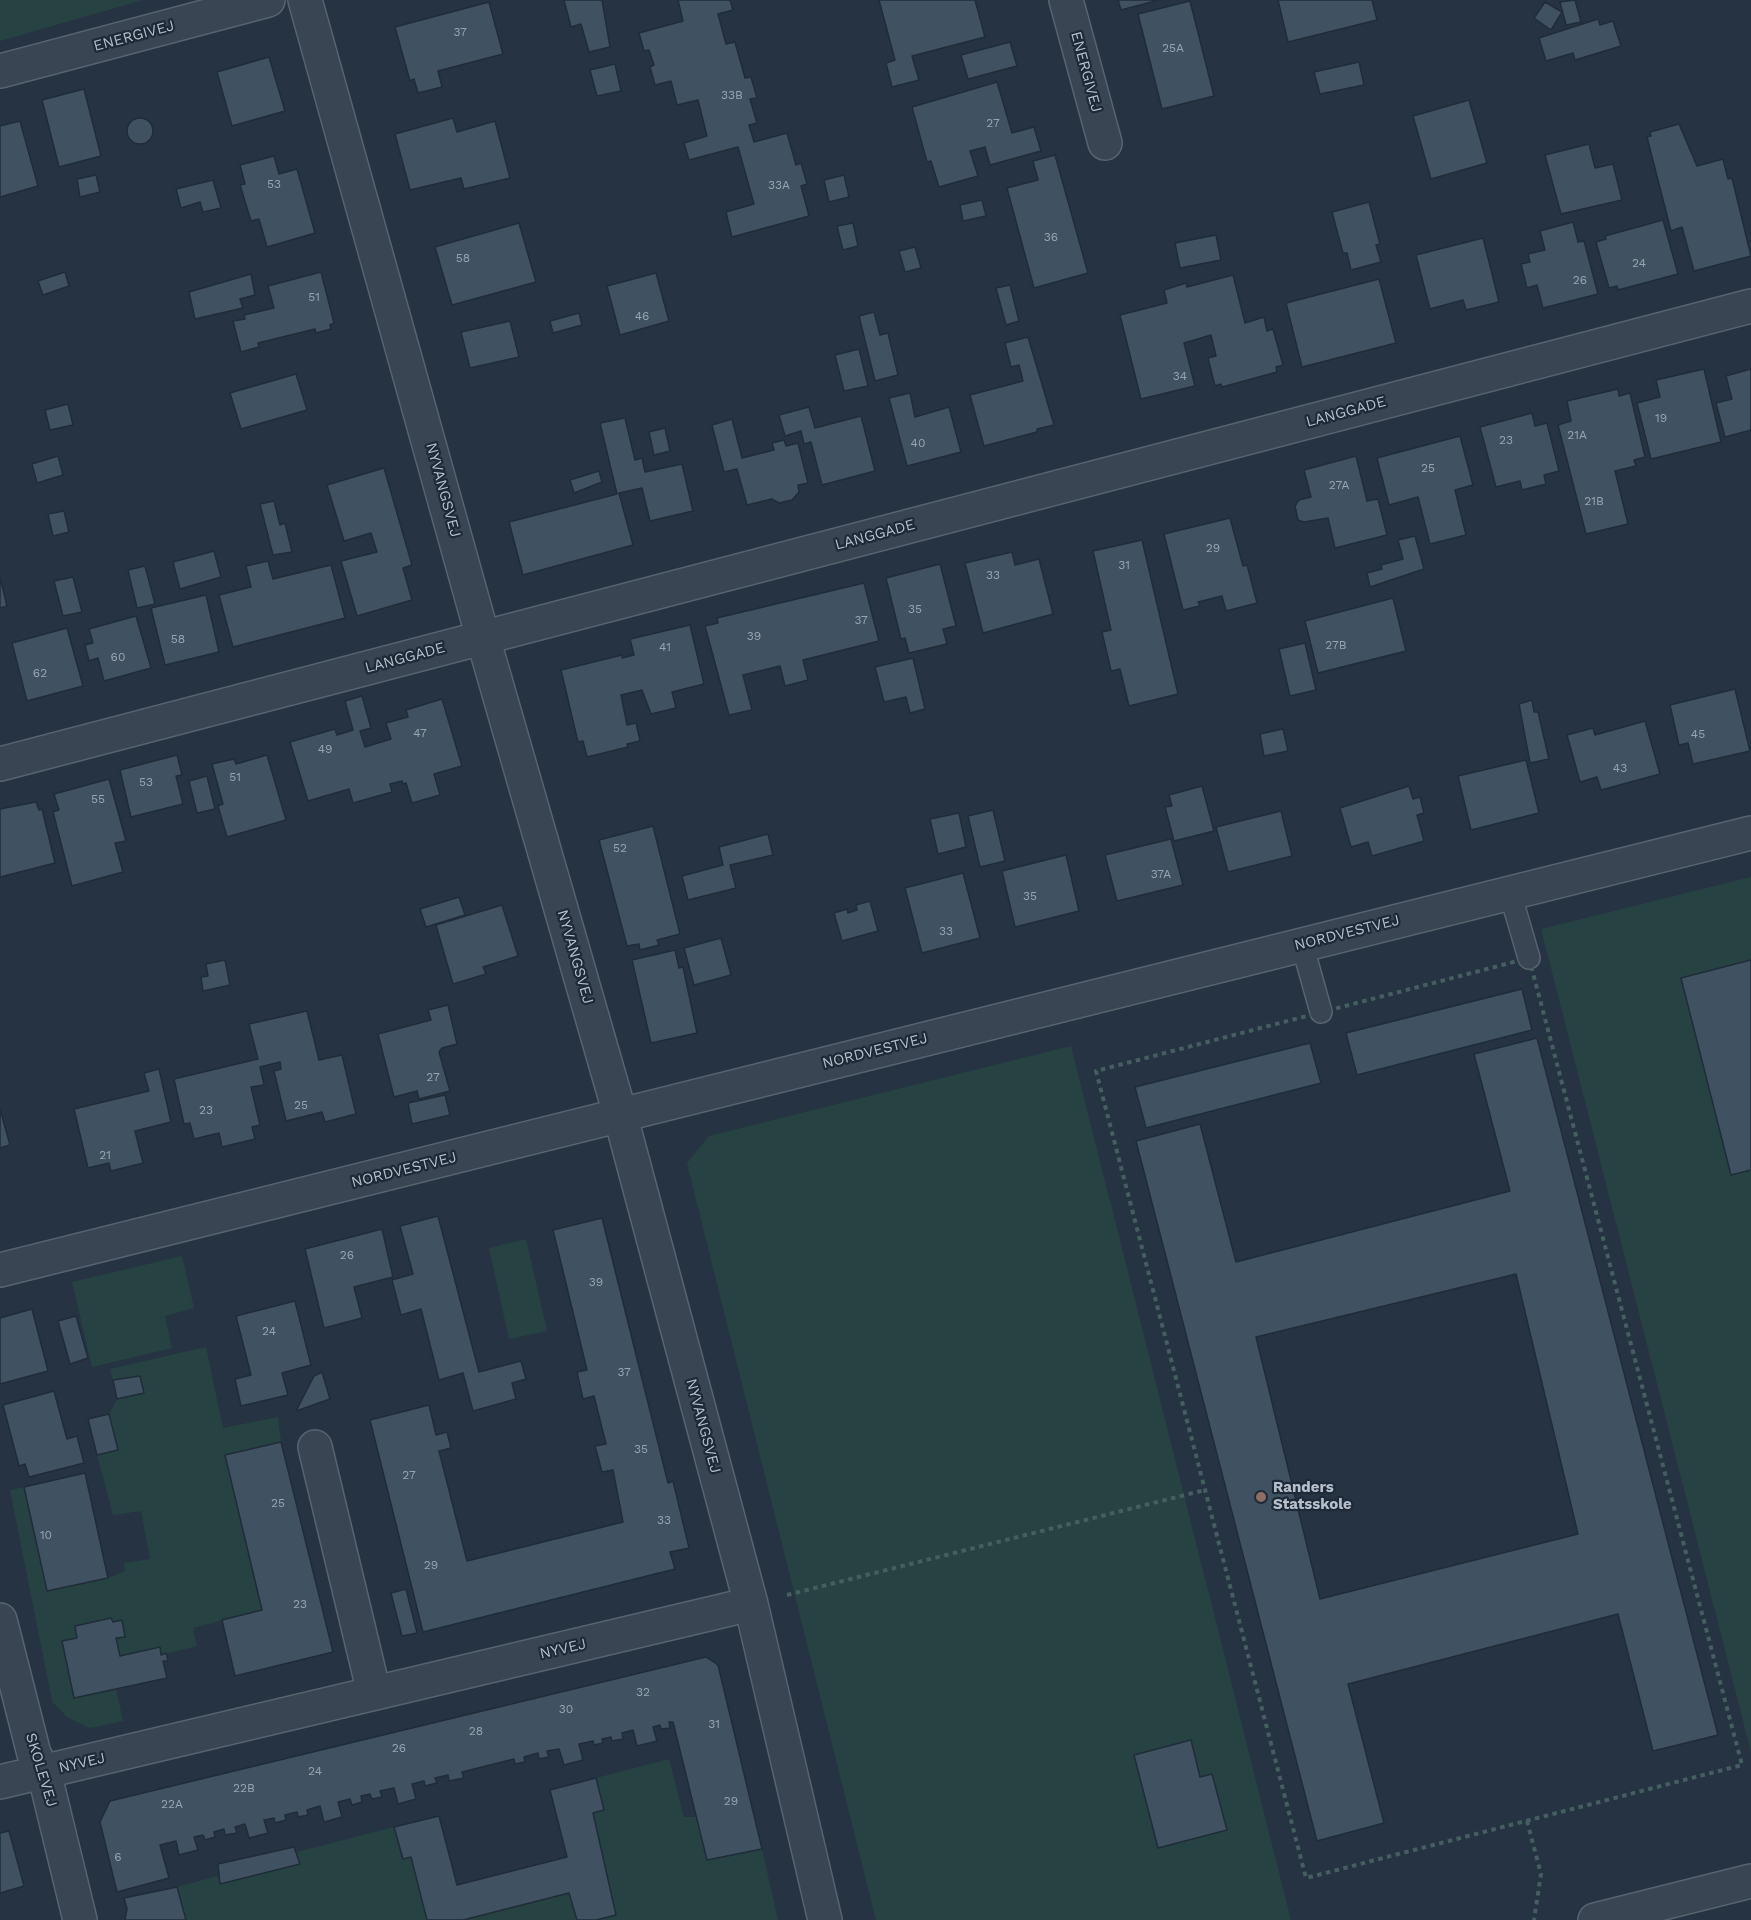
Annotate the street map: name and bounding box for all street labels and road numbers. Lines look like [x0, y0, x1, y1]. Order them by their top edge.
street label: ENERGIVEJ [92, 17, 176, 55]
street label: ENERGIVEJ [1067, 30, 1105, 114]
street label: LANGGADE [1304, 393, 1388, 431]
street label: NYVANGSVEJ [422, 441, 464, 539]
street label: LANGGADE [833, 516, 917, 554]
street label: LANGGADE [363, 639, 447, 677]
street label: NYVANGSVEJ [553, 908, 597, 1006]
street label: NORDVESTVEJ [1292, 911, 1402, 955]
street label: NORDVESTVEJ [820, 1029, 930, 1073]
street label: NORDVESTVEJ [349, 1148, 459, 1192]
street label: NYVANGSVEJ [682, 1377, 724, 1475]
street label: NYVEJ [538, 1635, 588, 1663]
street label: SKOLEVEJ [21, 1731, 61, 1809]
street label: NYVEJ [57, 1749, 107, 1777]

